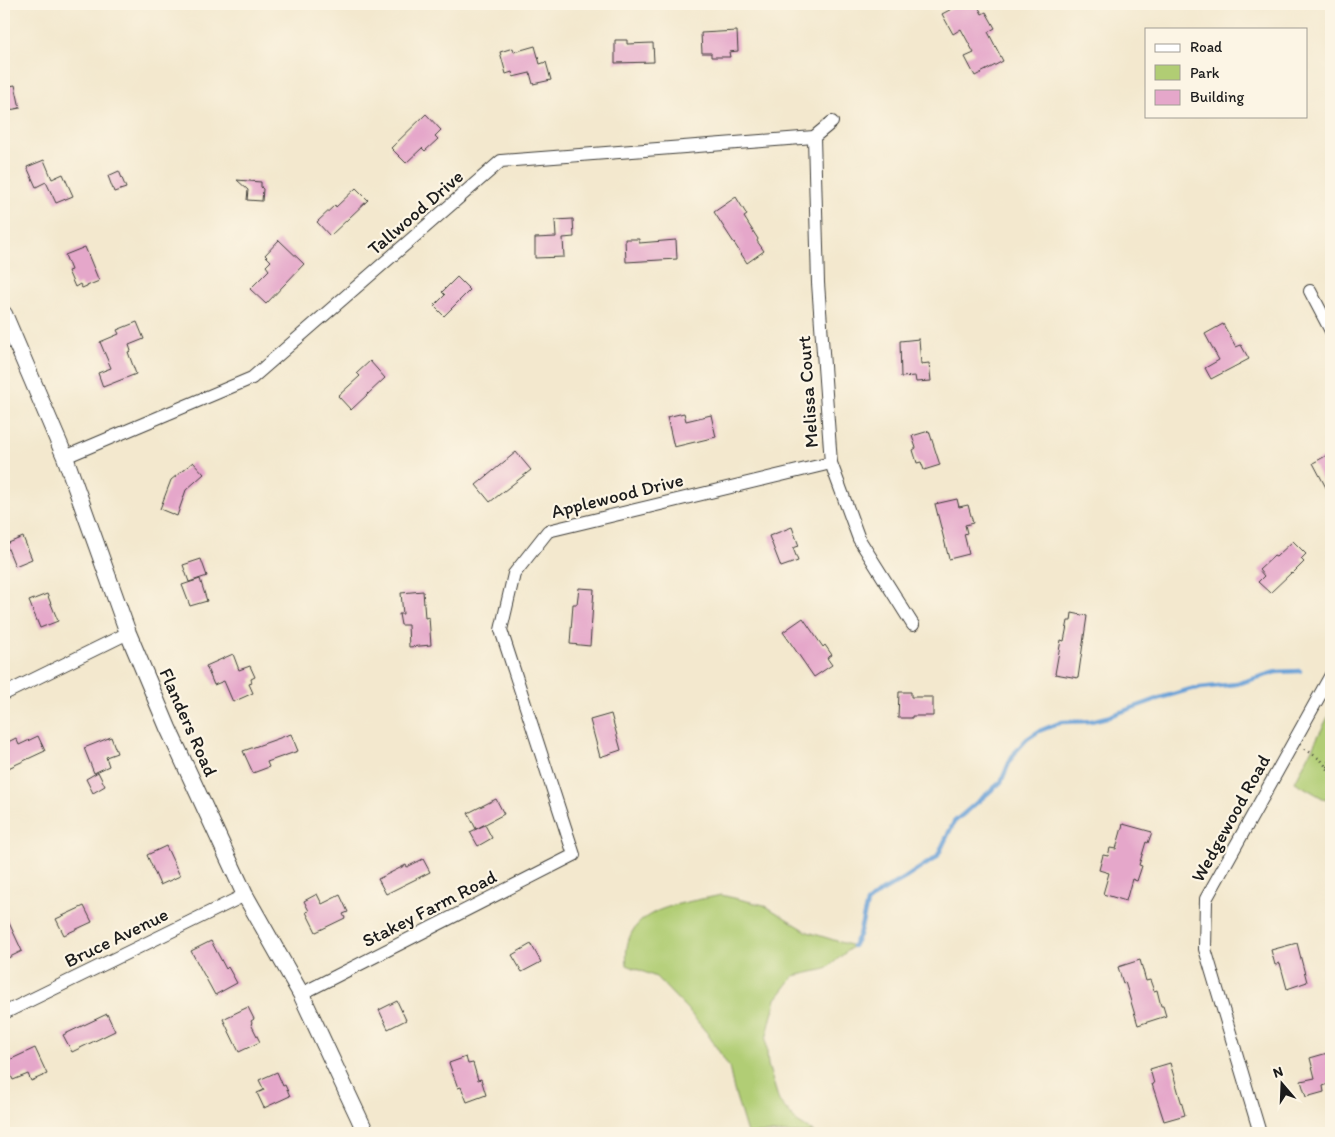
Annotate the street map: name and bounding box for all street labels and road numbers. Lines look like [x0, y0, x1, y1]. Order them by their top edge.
street label: Tallwood Drive [363, 165, 468, 260]
street label: Melissa Court [792, 335, 823, 449]
street label: Applewood Drive [549, 468, 686, 523]
street label: Flanders Road [154, 664, 223, 781]
street label: Wedgewood Road [1186, 751, 1275, 886]
street label: Stakey Farm Road [358, 864, 501, 952]
street label: Bruce Avenue [61, 902, 172, 972]

